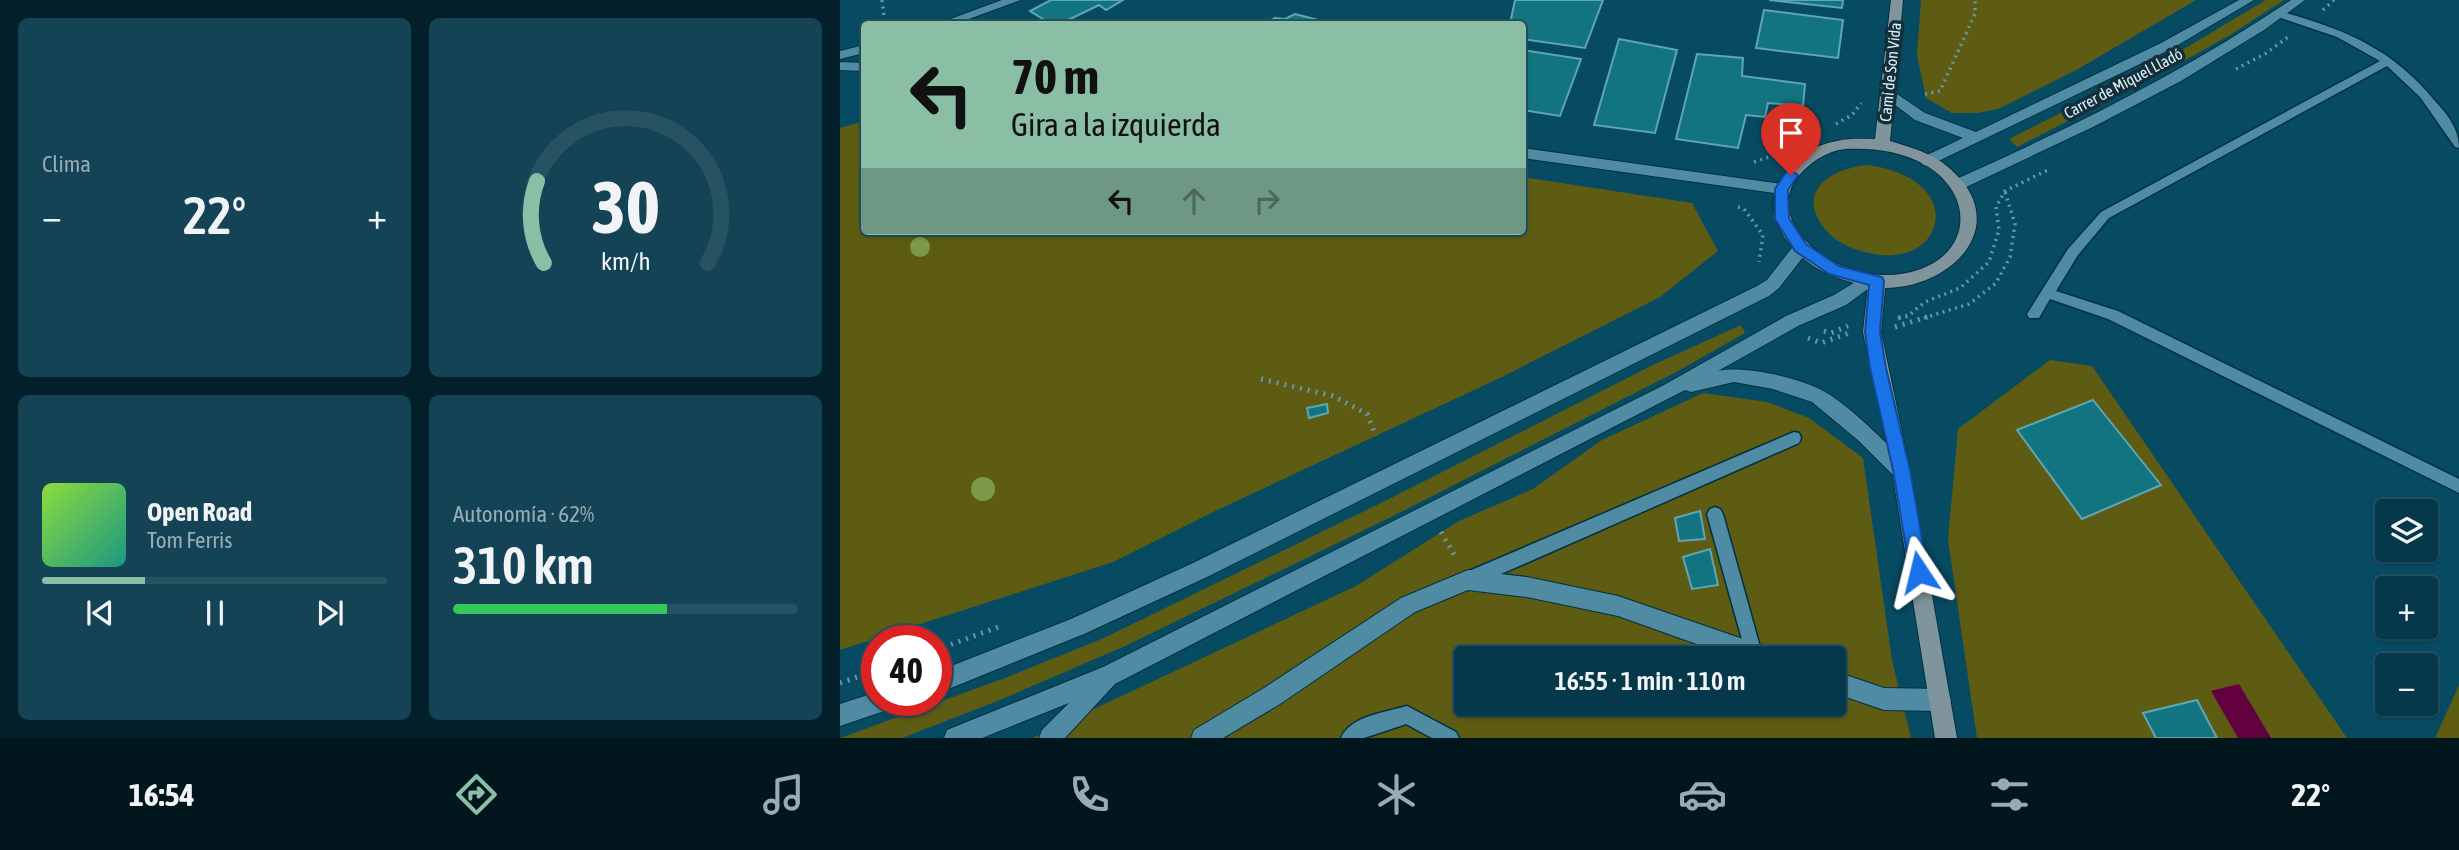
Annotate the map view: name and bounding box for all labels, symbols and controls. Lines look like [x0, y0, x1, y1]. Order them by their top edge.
street label: Camí de Son Vida [1876, 21, 1904, 123]
street label: Carrer de Miquel Lladó [2061, 44, 2186, 123]
text: 70 m [1011, 48, 1099, 104]
icon: left [896, 49, 987, 140]
pin [1761, 103, 1821, 175]
text: Gira a la izquierda [1011, 106, 1221, 143]
icon: arrive [1772, 114, 1810, 152]
text: Clima [42, 151, 91, 177]
text: 30 [591, 166, 660, 249]
icon: left [1102, 182, 1140, 220]
icon: ahead [1175, 182, 1213, 220]
icon: right [1248, 182, 1286, 220]
text: 22° [183, 185, 246, 245]
text: − [42, 194, 62, 237]
text: + [367, 194, 387, 237]
text: km/h [601, 247, 650, 275]
text: Open Road [147, 497, 252, 527]
map controls [2375, 499, 2438, 716]
button: layers [2375, 499, 2438, 562]
text: Autonomía · 62% [453, 501, 594, 527]
text: Tom Ferris [147, 527, 232, 553]
text: 310 km [453, 535, 594, 595]
position arrow [1882, 535, 1956, 609]
button: + [2375, 576, 2438, 639]
icon: previous [81, 594, 119, 632]
icon: pause [196, 594, 234, 632]
icon: next [311, 594, 349, 632]
speed limit sign: 40 [861, 625, 952, 716]
button: − [2375, 653, 2438, 716]
text: 16:55 · 1 min · 110 m [1555, 666, 1745, 696]
icon: directions [452, 770, 501, 819]
icon: music [759, 770, 808, 819]
icon: phone [1065, 770, 1114, 819]
icon: climate [1372, 770, 1421, 819]
icon: car [1678, 770, 1727, 819]
icon: filters [1985, 770, 2034, 819]
text: 16:54 [129, 776, 195, 813]
text: 22° [2291, 776, 2330, 813]

